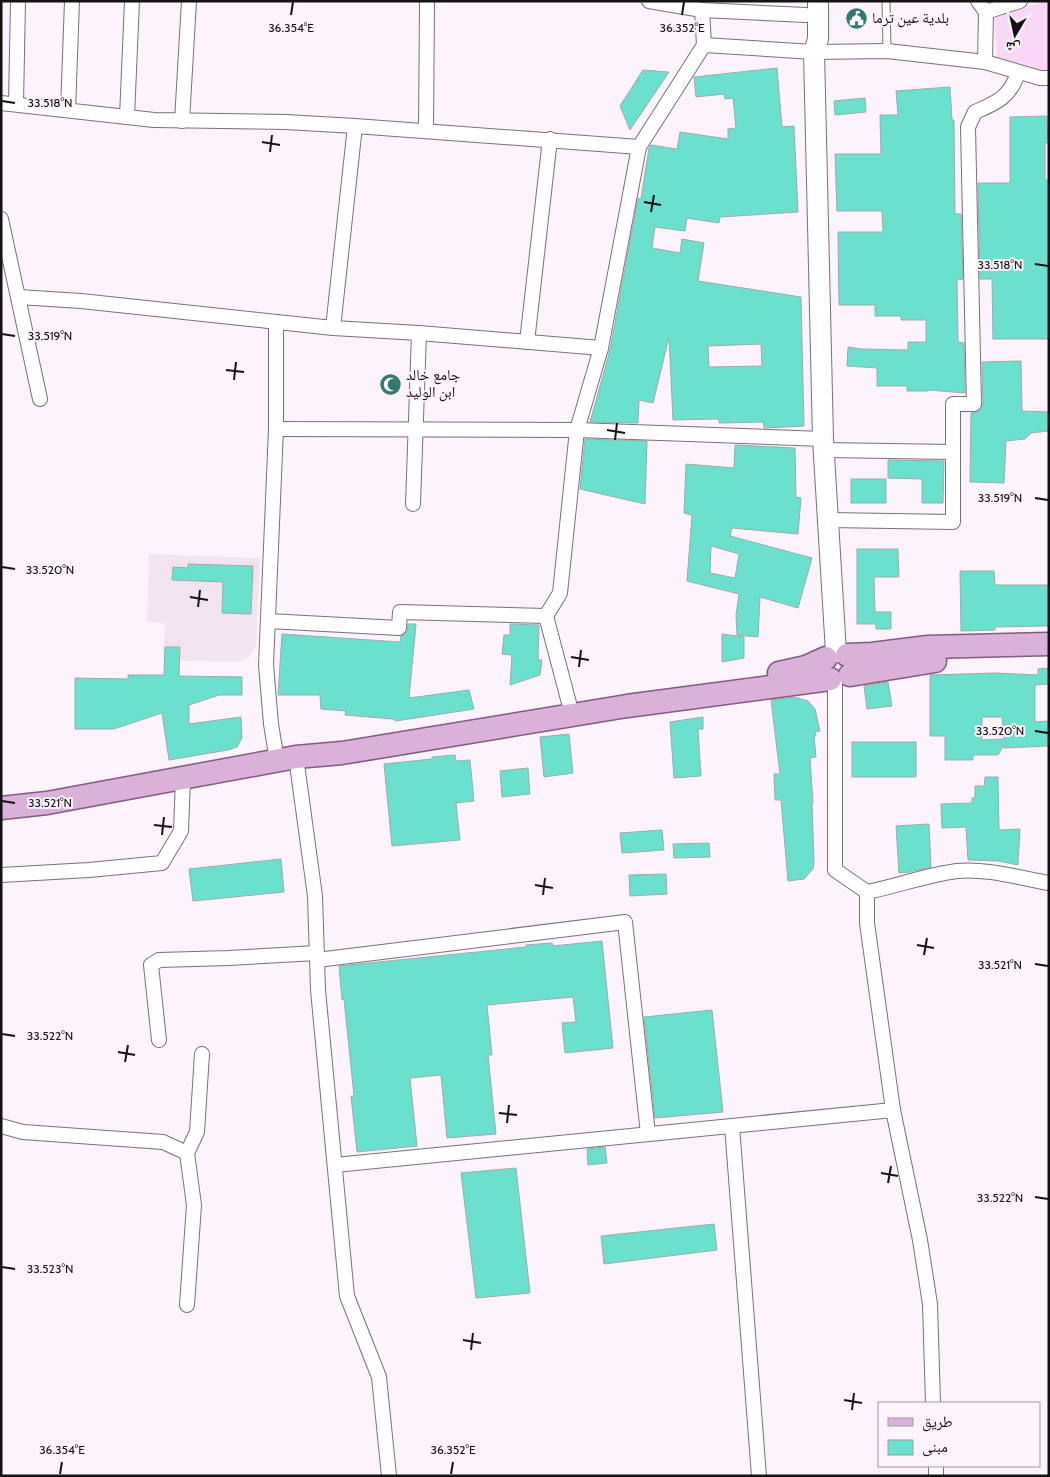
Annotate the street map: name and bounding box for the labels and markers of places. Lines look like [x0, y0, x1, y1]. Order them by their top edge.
public building icon: بلدية عين ترما [844, 6, 868, 30]
place label: بلدية عين ترما [872, 9, 949, 28]
place label: جامع خالد ابن الوليد [406, 366, 461, 402]
mosque icon: جامع خالد ابن الوليد [378, 372, 402, 396]

